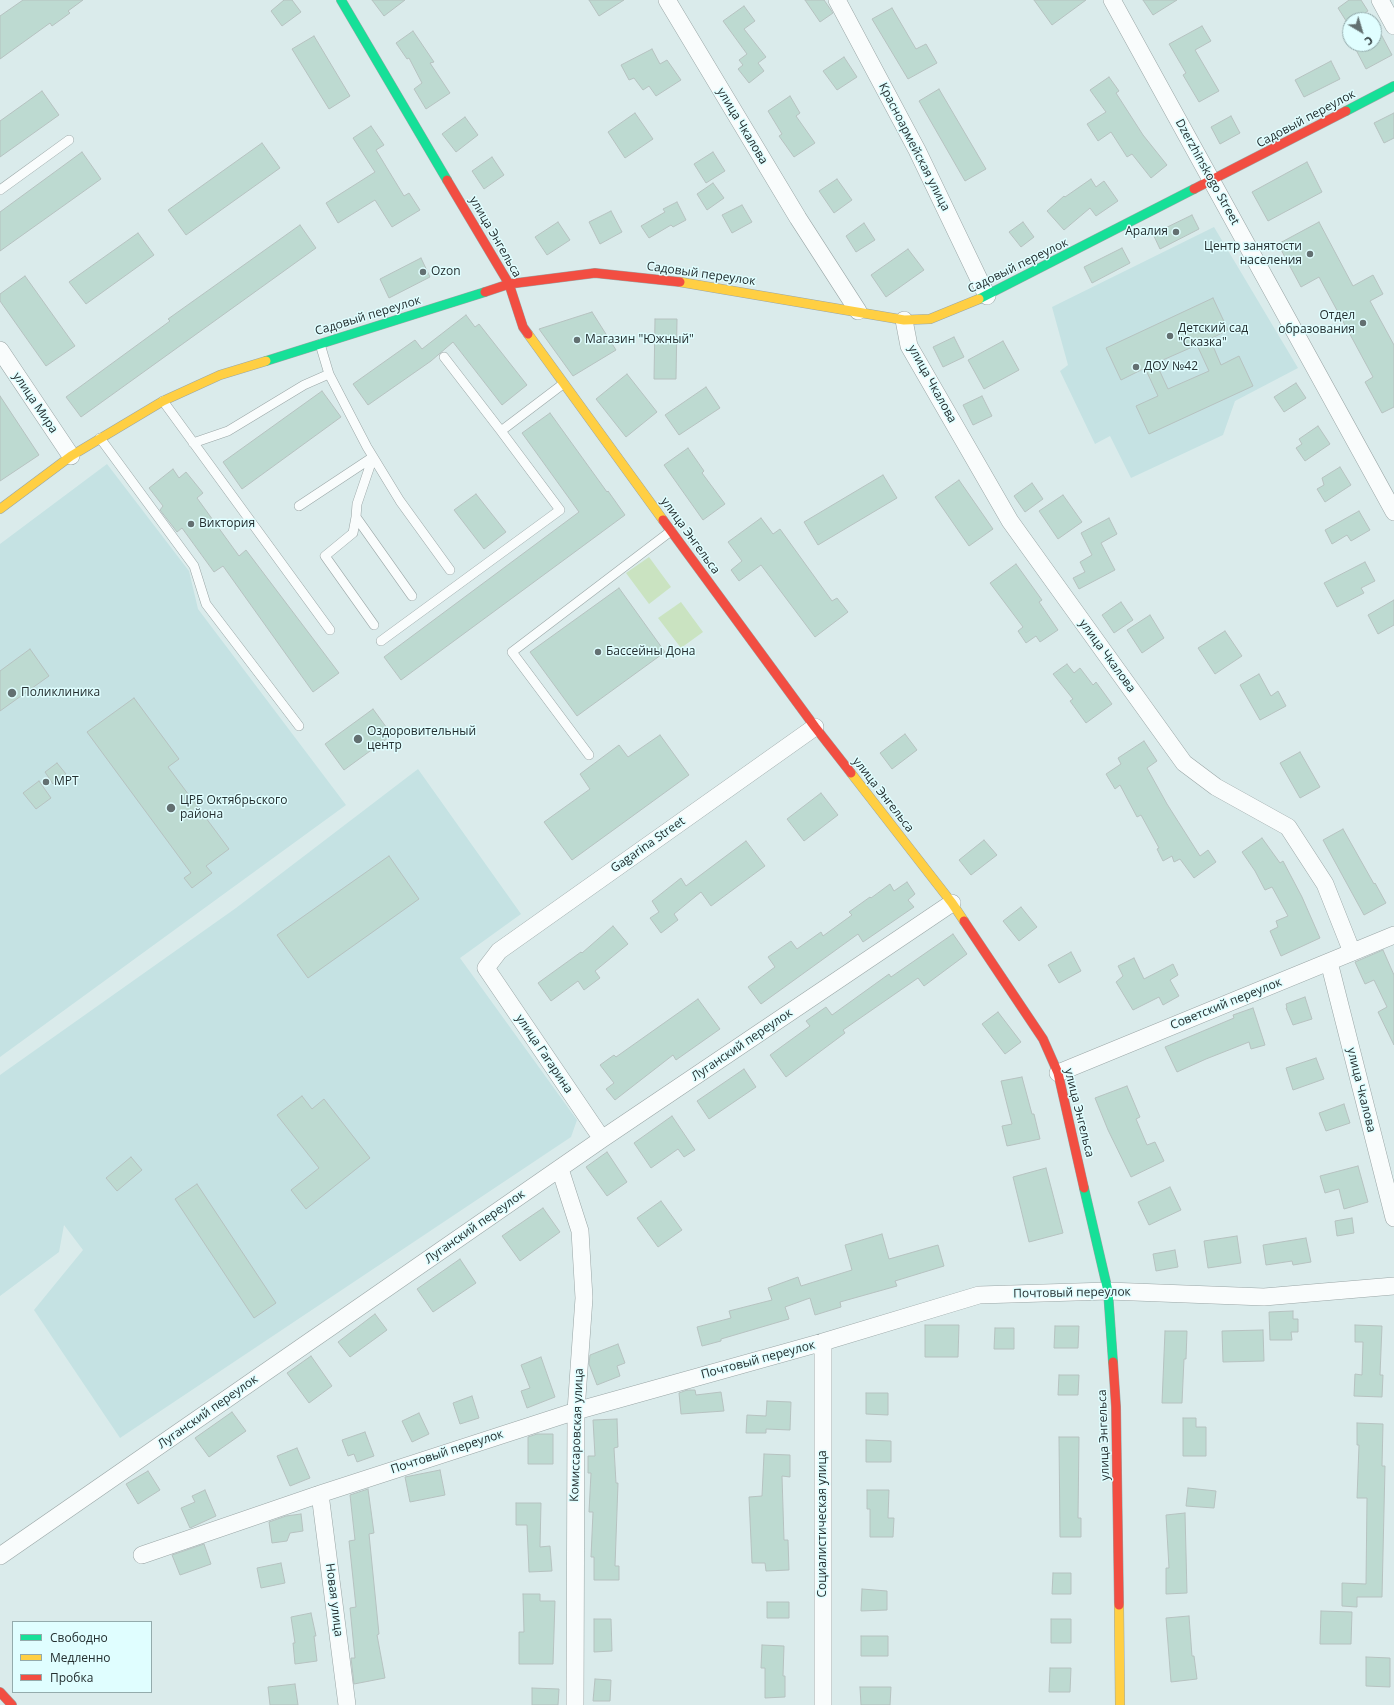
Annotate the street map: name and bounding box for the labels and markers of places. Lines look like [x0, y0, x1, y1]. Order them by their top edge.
place label: Аралия [1125, 225, 1168, 239]
marker: Аралия [1171, 227, 1181, 237]
place label: Центр занятости населения [1204, 240, 1302, 268]
marker: Центр занятости населения [1305, 249, 1315, 259]
place label: Ozon [431, 265, 461, 279]
marker: Ozon [418, 267, 428, 277]
place label: Отдел образования [1278, 309, 1355, 337]
marker: Отдел образования [1358, 318, 1368, 328]
place label: Детский сад "Сказка" [1178, 322, 1248, 350]
marker: Детский сад "Сказка" [1165, 331, 1175, 341]
place label: Магазин "Южный" [585, 333, 694, 347]
marker: Магазин "Южный" [572, 335, 582, 345]
place label: ДОУ №42 [1144, 360, 1198, 374]
marker: ДОУ №42 [1131, 362, 1141, 372]
place label: Виктория [199, 517, 255, 531]
marker: Виктория [186, 519, 196, 529]
place label: Бассейны Дона [606, 645, 695, 659]
marker: Бассейны Дона [593, 647, 603, 657]
place label: Поликлиника [21, 686, 100, 700]
marker: Поликлиника [6, 687, 18, 699]
place label: Оздоровительный центр [367, 725, 476, 753]
marker: Оздоровительный центр [352, 733, 364, 745]
place label: МРТ [54, 775, 79, 789]
marker: МРТ [41, 777, 51, 787]
place label: ЦРБ Октябрьского района [180, 794, 287, 822]
marker: ЦРБ Октябрьского района [165, 802, 177, 814]

